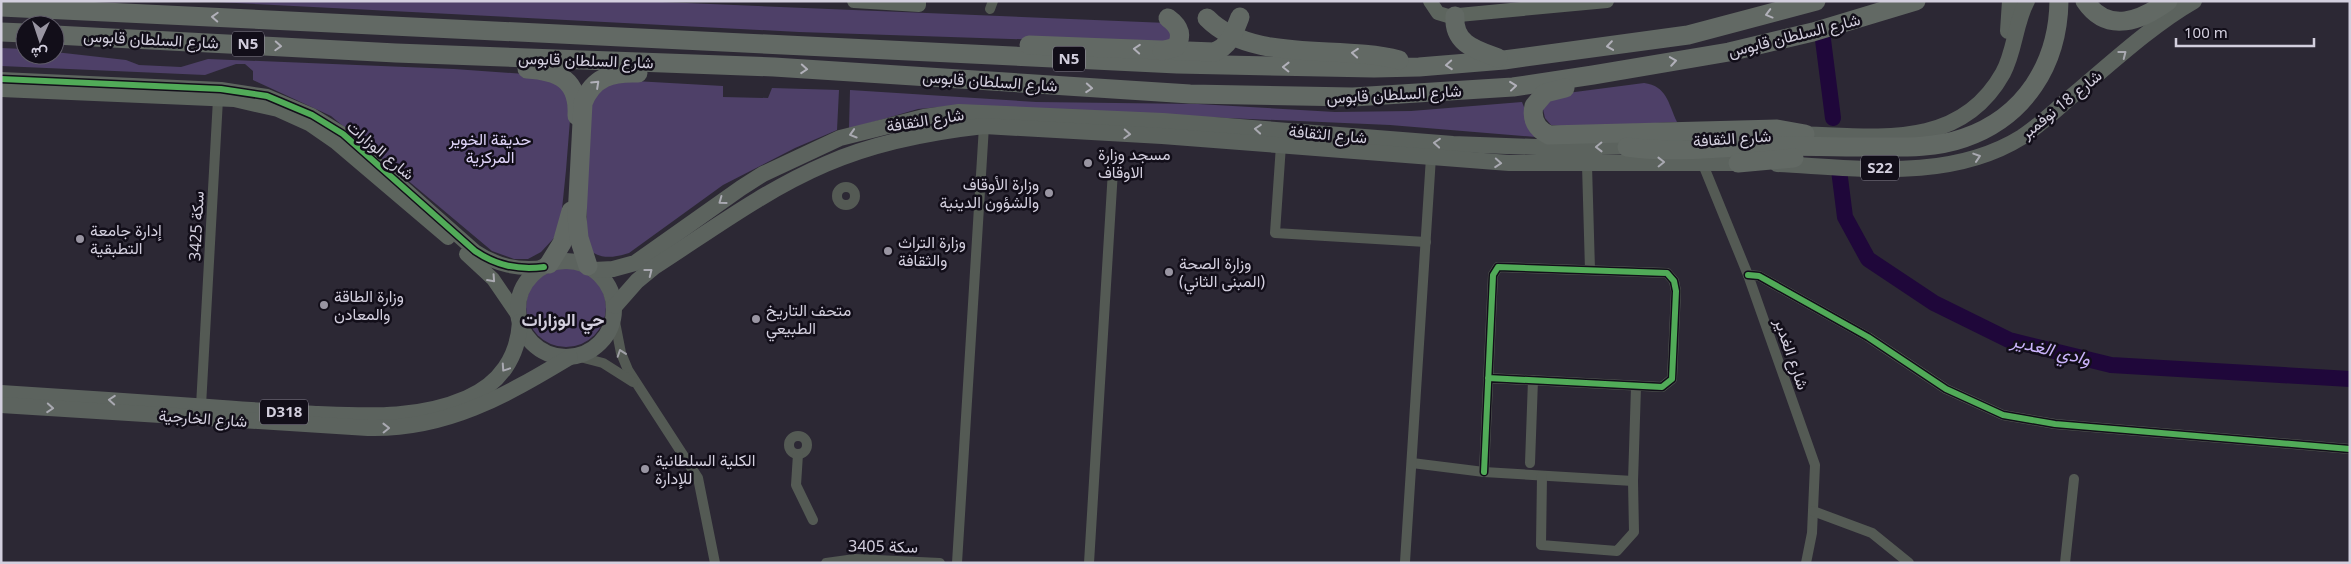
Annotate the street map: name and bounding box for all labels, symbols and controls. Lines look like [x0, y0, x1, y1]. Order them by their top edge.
street label: شارع السلطان قابوس [1726, 8, 1863, 63]
one-way arrow [1765, 8, 1774, 19]
one-way arrow [211, 12, 219, 23]
north arrow [15, 15, 65, 65]
scale bar [2176, 15, 2314, 47]
text: 100 m [2184, 22, 2228, 42]
street label: شارع السلطان قابوس [83, 24, 219, 55]
road number: N5 [232, 32, 264, 56]
one-way arrow [275, 40, 283, 51]
one-way arrow [1606, 40, 1614, 50]
one-way arrow [1133, 43, 1141, 54]
text: ش [30, 44, 48, 63]
road number: N5 [1053, 46, 1085, 72]
street label: شارع السلطان قابوس [518, 47, 654, 74]
one-way arrow [1350, 48, 1358, 59]
one-way arrow [2117, 51, 2126, 59]
one-way arrow [1669, 56, 1678, 66]
one-way arrow [1445, 59, 1453, 70]
one-way arrow [1282, 62, 1290, 73]
one-way arrow [800, 64, 808, 75]
street label: شارع 18 نوفمبر [2015, 64, 2107, 145]
street label: شارع السلطان قابوس [922, 65, 1058, 98]
street label: شارع السلطان قابوس [1326, 79, 1462, 110]
one-way arrow [590, 81, 599, 90]
one-way arrow [1509, 81, 1517, 92]
one-way arrow [1085, 82, 1093, 93]
street label: شارع الثقافة [884, 103, 966, 138]
street label: شارع الوزارات [342, 115, 419, 186]
street label: شارع الثقافة [1288, 120, 1368, 149]
one-way arrow [1253, 123, 1261, 134]
street label: شارع الثقافة [1692, 124, 1772, 153]
park label: حديقة الخوير المركزية [448, 128, 532, 168]
one-way arrow [849, 128, 858, 138]
one-way arrow [1123, 129, 1131, 140]
one-way arrow [1433, 138, 1441, 149]
one-way arrow [1595, 142, 1603, 152]
place label: مسجد وزارة الاوقاف [1098, 143, 1171, 183]
one-way arrow [1972, 153, 1980, 163]
road number: S22 [1861, 156, 1899, 180]
marker: مسجد وزارة الاوقاف [1082, 157, 1094, 169]
one-way arrow [1495, 157, 1503, 168]
one-way arrow [1657, 157, 1665, 167]
place label: وزارة الأوقاف والشؤون الدينية [940, 173, 1039, 213]
marker: وزارة الأوقاف والشؤون الدينية [1043, 187, 1055, 199]
street label: سكة 3425 [183, 191, 209, 261]
one-way arrow [718, 195, 728, 204]
place label: إدارة جامعة التطبقية [90, 219, 162, 259]
place label: وزارة التراث والثقافة [898, 231, 966, 271]
marker: إدارة جامعة التطبقية [74, 233, 86, 245]
marker: وزارة التراث والثقافة [882, 245, 894, 257]
place label: وزارة الصحة (المبنى الثاني) [1179, 252, 1265, 295]
marker: وزارة الصحة (المبنى الثاني) [1163, 266, 1175, 278]
one-way arrow [643, 268, 652, 277]
one-way arrow [487, 274, 496, 283]
place label: وزارة الطاقة والمعادن [334, 285, 404, 325]
marker: وزارة الطاقة والمعادن [318, 299, 330, 311]
place label: متحف التاريخ الطبيعي [766, 299, 851, 342]
district label: حي الوزارات [522, 307, 604, 335]
marker: متحف التاريخ الطبيعي [750, 313, 762, 325]
street label: شارع الغدير [1768, 314, 1814, 393]
water label: وادي الغدير [2007, 327, 2093, 374]
one-way arrow [617, 349, 627, 358]
one-way arrow [502, 362, 511, 372]
one-way arrow [108, 395, 116, 406]
road number: D318 [260, 400, 308, 424]
one-way arrow [46, 403, 54, 414]
street label: شارع الخارجية [158, 404, 248, 433]
one-way arrow [383, 423, 391, 433]
place label: الكلية السلطانية للإدارة [655, 449, 755, 489]
marker: الكلية السلطانية للإدارة [639, 463, 651, 475]
street label: سكة 3405 [848, 534, 918, 558]

